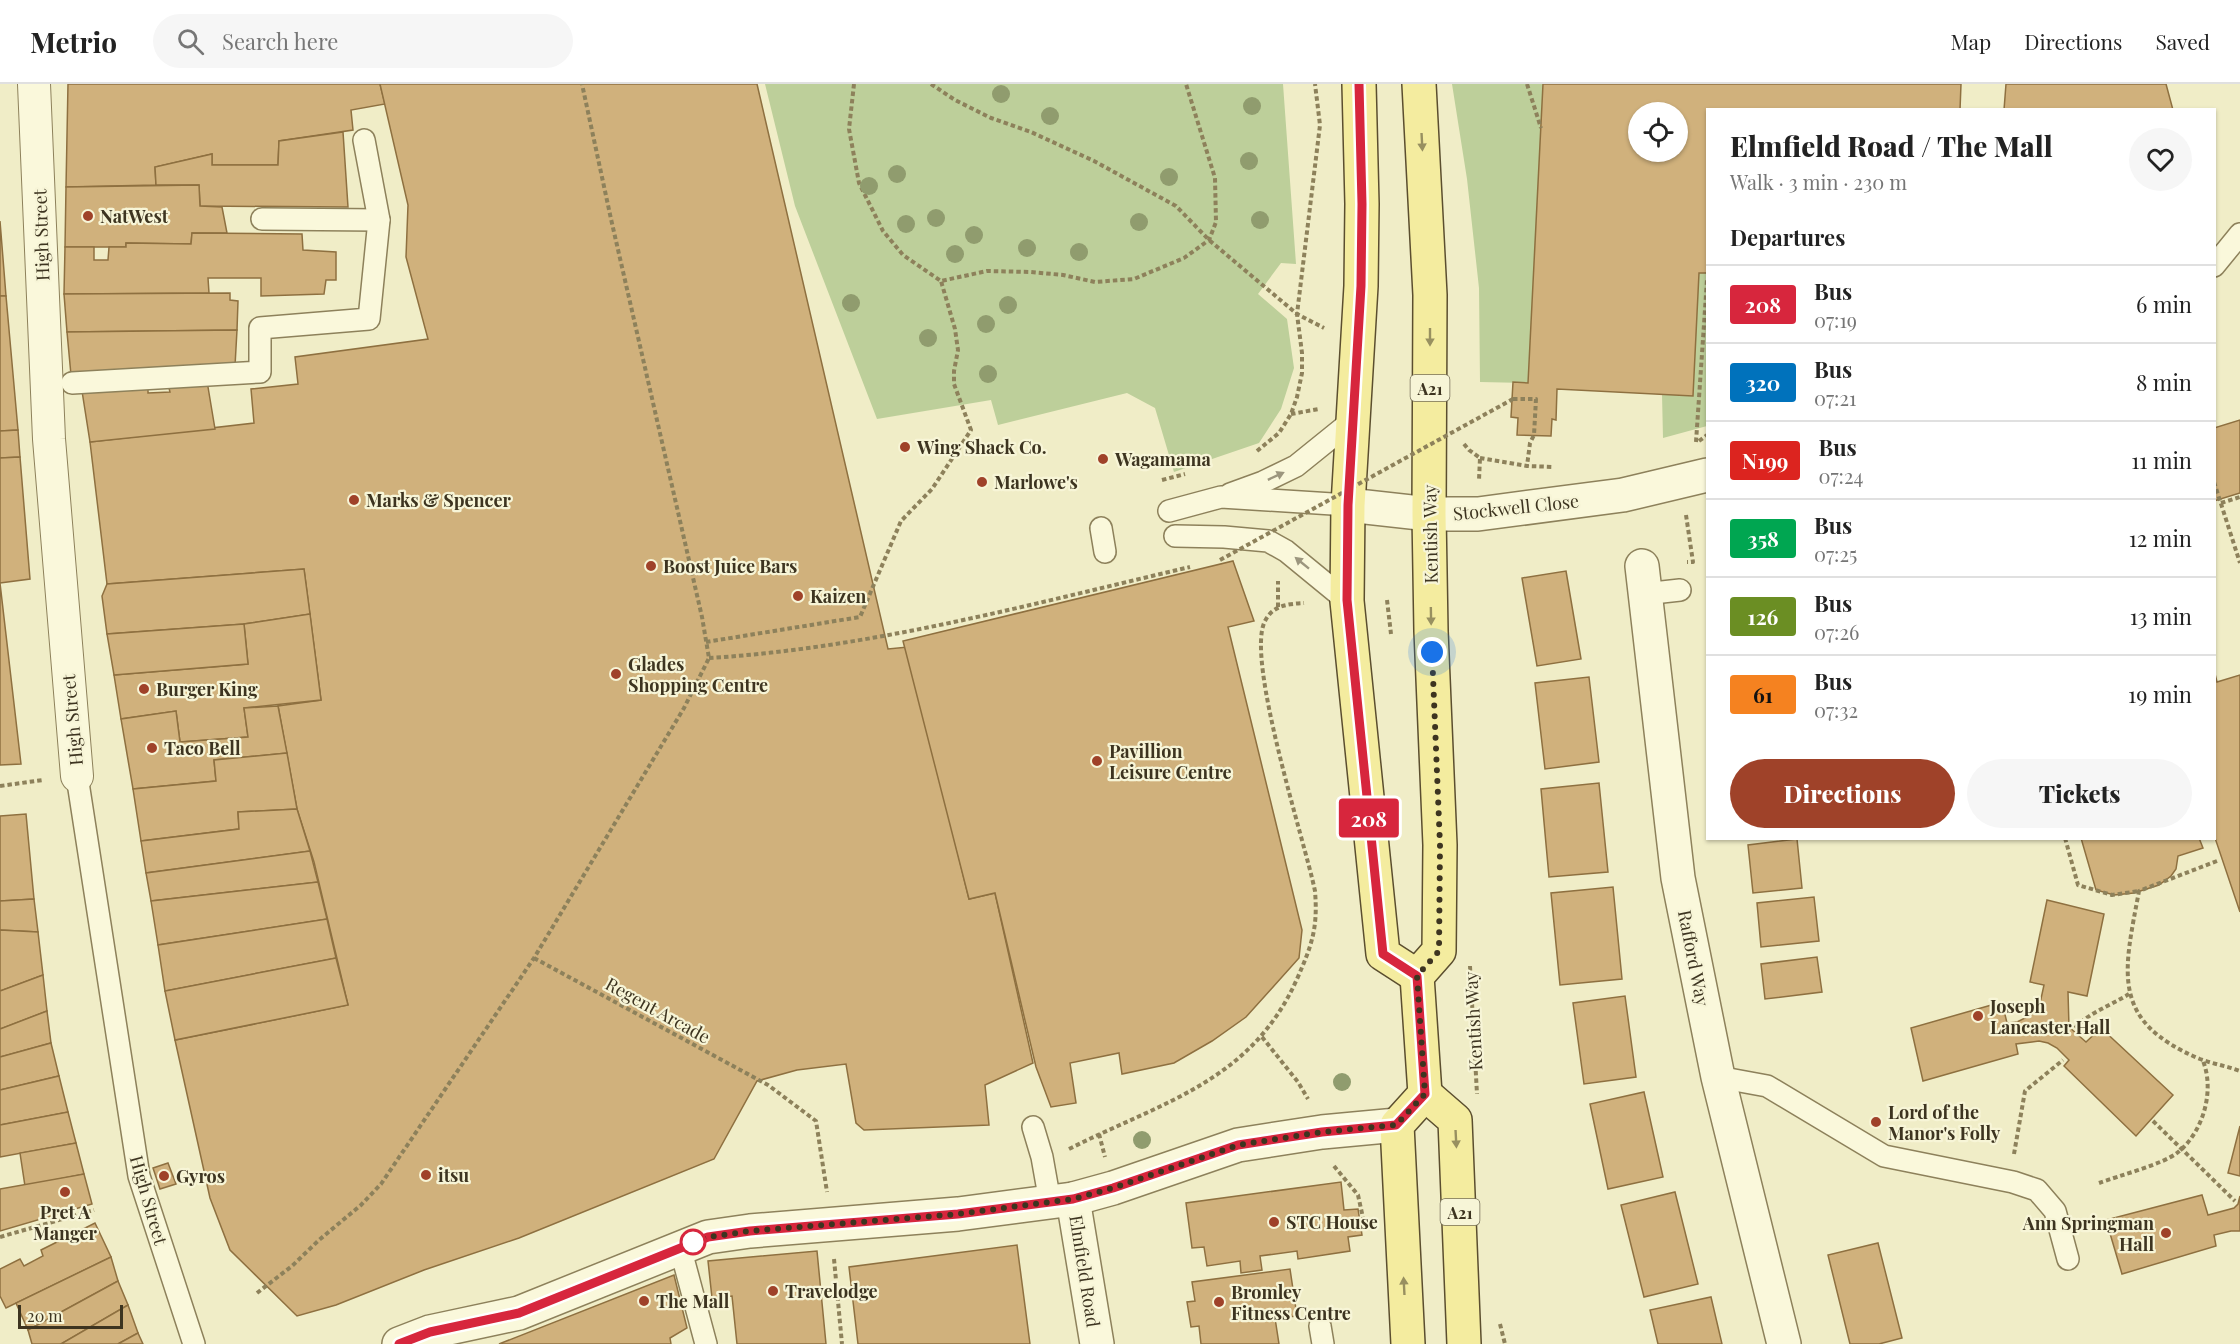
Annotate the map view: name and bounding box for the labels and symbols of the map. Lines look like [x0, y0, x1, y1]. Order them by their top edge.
one-way arrow [1418, 133, 1427, 152]
street label: High Street [27, 188, 55, 281]
place label: NatWest [100, 204, 169, 228]
marker: NatWest [81, 209, 95, 223]
one-way arrow [1425, 328, 1435, 347]
road number: A21 [1410, 375, 1450, 401]
place label: Wing Shack Co. [916, 435, 1047, 459]
marker: Wing Shack Co. [898, 440, 912, 454]
place label: Wagamama [1114, 447, 1212, 471]
marker: Wagamama [1096, 452, 1110, 466]
place label: Marlowe's [994, 470, 1078, 494]
one-way arrow [1267, 471, 1284, 480]
marker: Marlowe's [975, 475, 989, 489]
street label: Kentish Way [1417, 484, 1443, 584]
place label: Marks & Spencer [366, 488, 511, 512]
street label: Stockwell Close [1452, 488, 1580, 526]
marker: Marks & Spencer [347, 493, 361, 507]
place label: Boost Juice Bars [663, 554, 797, 578]
one-way arrow [1294, 558, 1309, 570]
marker: Boost Juice Bars [644, 559, 658, 573]
place label: Kaizen [810, 584, 866, 608]
marker: Kaizen [791, 589, 805, 603]
one-way arrow [1426, 607, 1436, 626]
your location [1417, 637, 1447, 667]
place label: Glades Shopping Centre [628, 652, 768, 697]
marker: Glades Shopping Centre [609, 667, 623, 681]
street label: High Street [56, 673, 88, 767]
place label: Burger King [156, 677, 258, 701]
marker: Burger King [137, 682, 151, 696]
place label: Taco Bell [164, 736, 241, 760]
place label: Pavillion Leisure Centre [1109, 739, 1232, 784]
marker: Taco Bell [145, 741, 159, 755]
marker: Pavillion Leisure Centre [1090, 754, 1104, 768]
line badge: 208 [1334, 798, 1404, 838]
street label: Rafford Way [1673, 908, 1715, 1008]
street label: Regent Arcade [601, 971, 715, 1049]
street label: Kentish Way [1458, 971, 1488, 1071]
place label: Joseph Lancaster Hall [1989, 994, 2111, 1039]
marker: Joseph Lancaster Hall [1971, 1009, 1985, 1023]
place label: Lord of the Manor's Folly [1888, 1100, 2001, 1145]
marker: Lord of the Manor's Folly [1869, 1115, 1883, 1129]
one-way arrow [1452, 1129, 1461, 1148]
street label: High Street [125, 1153, 173, 1248]
place label: itsu [438, 1163, 469, 1187]
place label: Gyros [176, 1164, 225, 1188]
marker: itsu [419, 1168, 433, 1182]
marker: Gyros [157, 1169, 171, 1183]
marker: Pret A Manger [58, 1185, 72, 1199]
road number: A21 [1440, 1199, 1480, 1225]
place label: Pret A Manger [33, 1200, 98, 1245]
place label: STC House [1286, 1210, 1378, 1234]
place label: Ann Springman Hall [2022, 1211, 2154, 1256]
street label: Elmfield Road [1064, 1213, 1106, 1329]
marker: STC House [1267, 1215, 1281, 1229]
marker: Ann Springman Hall [2159, 1226, 2173, 1240]
unlabelled marker [680, 1229, 706, 1255]
one-way arrow [1400, 1276, 1409, 1295]
place label: Travelodge [785, 1279, 878, 1303]
place label: Bromley Fitness Centre [1231, 1280, 1351, 1325]
marker: Travelodge [766, 1284, 780, 1298]
place label: The Mall [656, 1289, 730, 1313]
marker: The Mall [637, 1294, 651, 1308]
marker: Bromley Fitness Centre [1212, 1295, 1226, 1309]
scale bar [18, 1302, 123, 1330]

